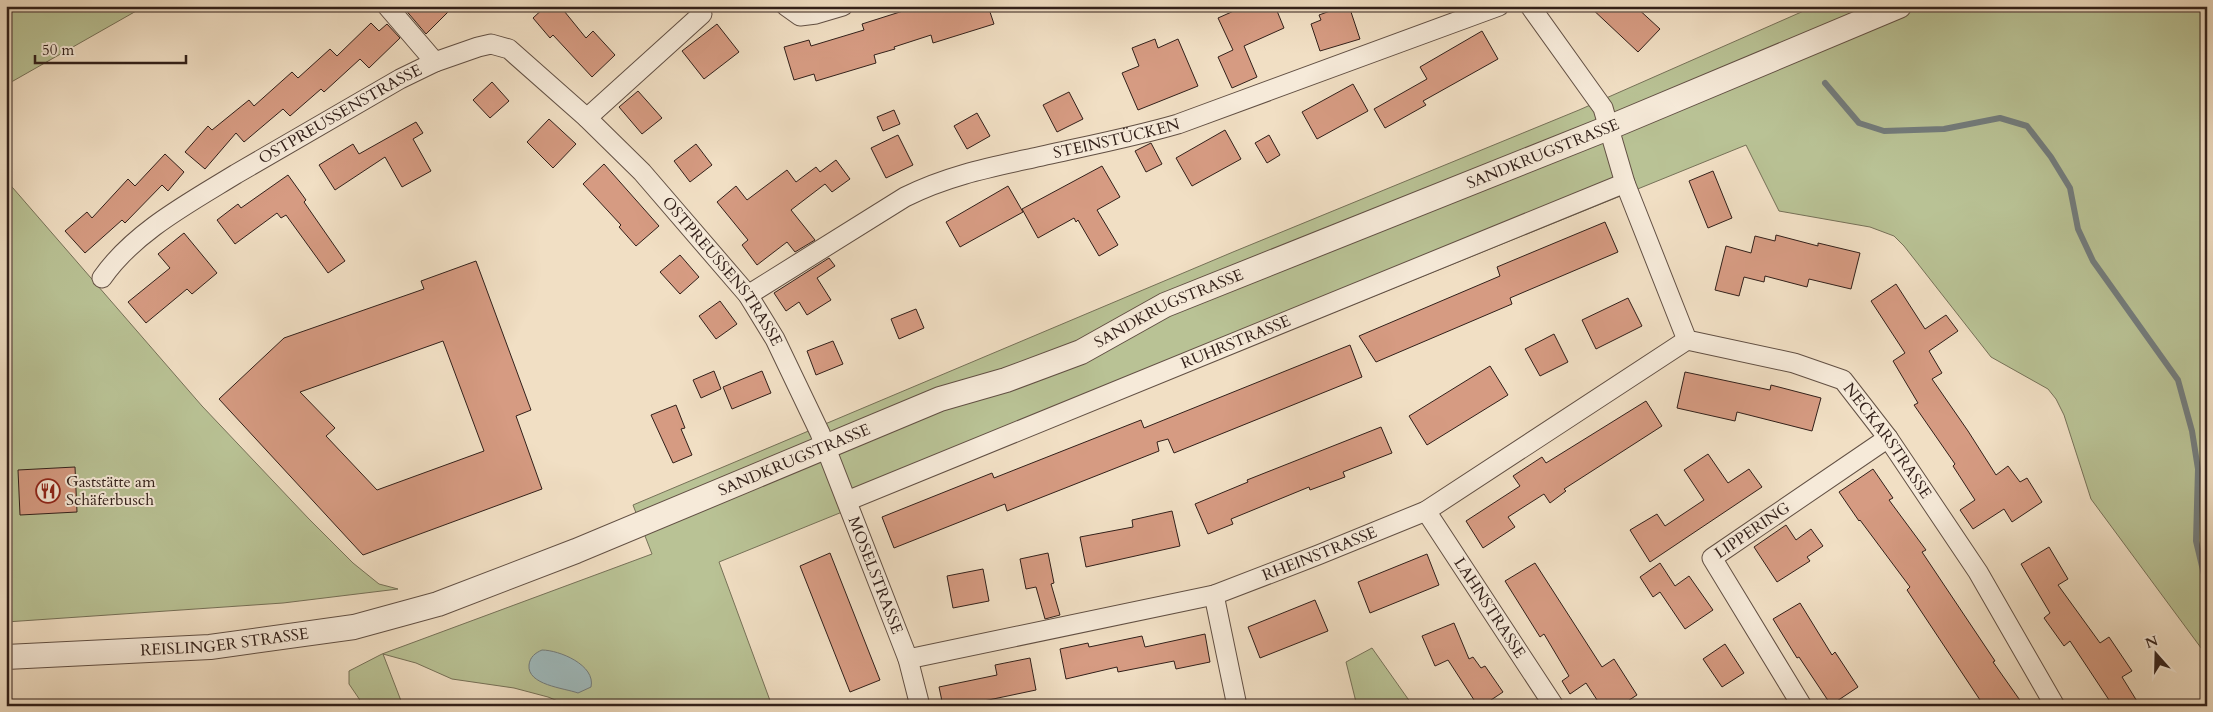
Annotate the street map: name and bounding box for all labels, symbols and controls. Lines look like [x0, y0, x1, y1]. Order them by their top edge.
scale bar [35, 32, 186, 64]
text: 50 m [42, 40, 74, 60]
street label: OSTPREUSSENSTRASSE [254, 59, 426, 170]
street label: STEINSTÜCKEN [1051, 113, 1183, 164]
street label: SANDKRUGSTRASSE [1463, 113, 1623, 194]
street label: OSTPREUSSENSTRASSE [657, 192, 788, 350]
street label: SANDKRUGSTRASSE [1090, 264, 1247, 353]
street label: RUHRSTRASSE [1178, 310, 1294, 374]
street label: NECKARSTRASSE [1838, 378, 1937, 503]
street label: SANDKRUGSTRASSE [715, 418, 874, 501]
place label: Gaststätte am Schäferbusch [66, 471, 156, 511]
restaurant icon: Gaststätte am Schäferbusch [35, 478, 61, 504]
street label: LIPPERING [1710, 497, 1795, 564]
street label: MOSELSTRASSE [843, 513, 908, 637]
street label: RHEINSTRASSE [1259, 521, 1380, 586]
street label: LAHNSTRASSE [1449, 553, 1531, 663]
street label: REISLINGER STRASSE [140, 622, 310, 661]
north arrow [2130, 630, 2180, 680]
text: N [2143, 631, 2161, 653]

